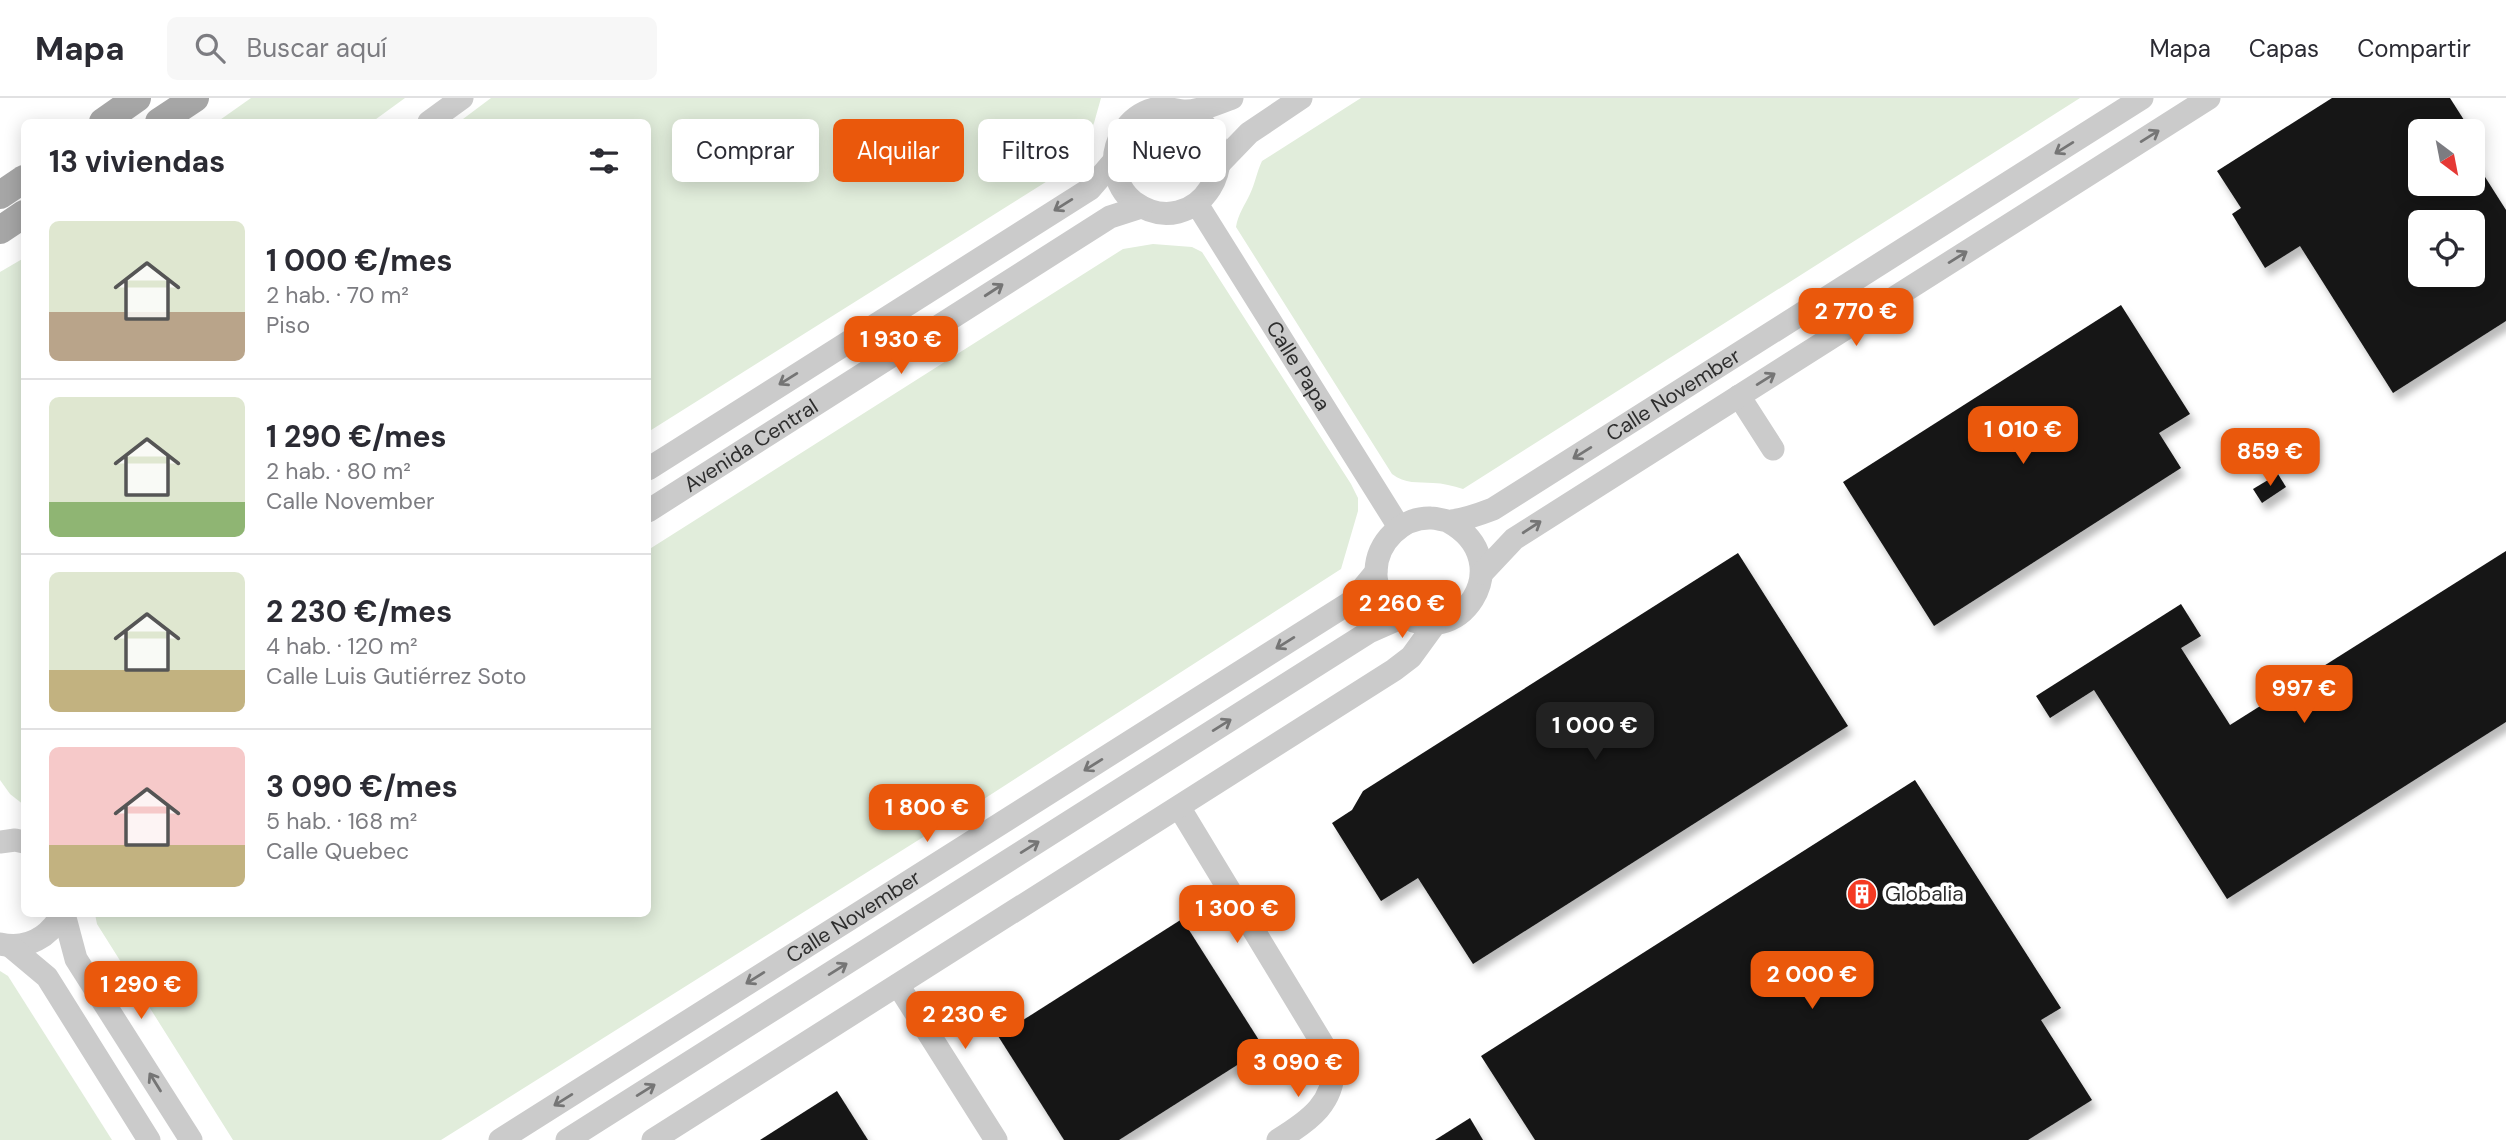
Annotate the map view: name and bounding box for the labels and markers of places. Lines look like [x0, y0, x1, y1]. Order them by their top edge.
pin: 2 770 € [1791, 288, 1921, 348]
pin: 1 930 € [836, 316, 966, 376]
pin: 1 010 € [1958, 406, 2088, 466]
pin: 859 € [2221, 428, 2319, 488]
pin: 2 260 € [1337, 580, 1467, 640]
pin: 997 € [2255, 666, 2353, 725]
pin: 1 000 € [1530, 702, 1660, 762]
pin: 1 800 € [862, 784, 992, 844]
building icon: Globalia [1845, 877, 1879, 911]
place label: Globalia [1885, 880, 1964, 908]
pin: 1 300 € [1172, 886, 1302, 945]
pin: 2 000 € [1747, 951, 1877, 1011]
pin: 1 290 € [76, 962, 206, 1021]
pin: 2 230 € [900, 992, 1030, 1051]
pin: 3 090 € [1233, 1040, 1363, 1099]

